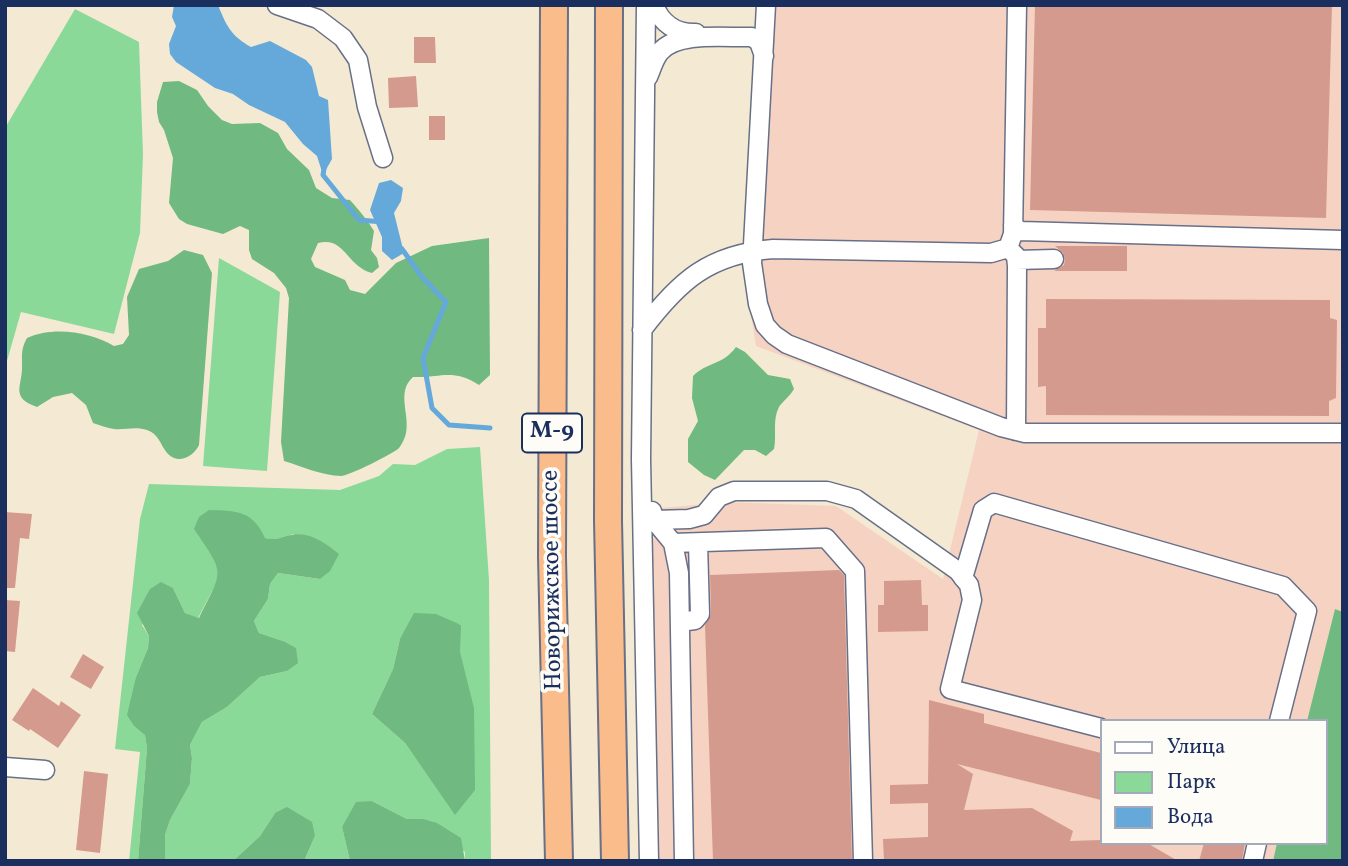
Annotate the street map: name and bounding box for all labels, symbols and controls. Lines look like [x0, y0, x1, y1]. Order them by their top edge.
road number: М-9 [522, 414, 582, 452]
street label: Новорижское шоссе [538, 470, 570, 690]
legend [1100, 719, 1327, 845]
text: Улица [1167, 733, 1225, 762]
text: Парк [1167, 768, 1216, 797]
text: Вода [1167, 803, 1214, 832]

